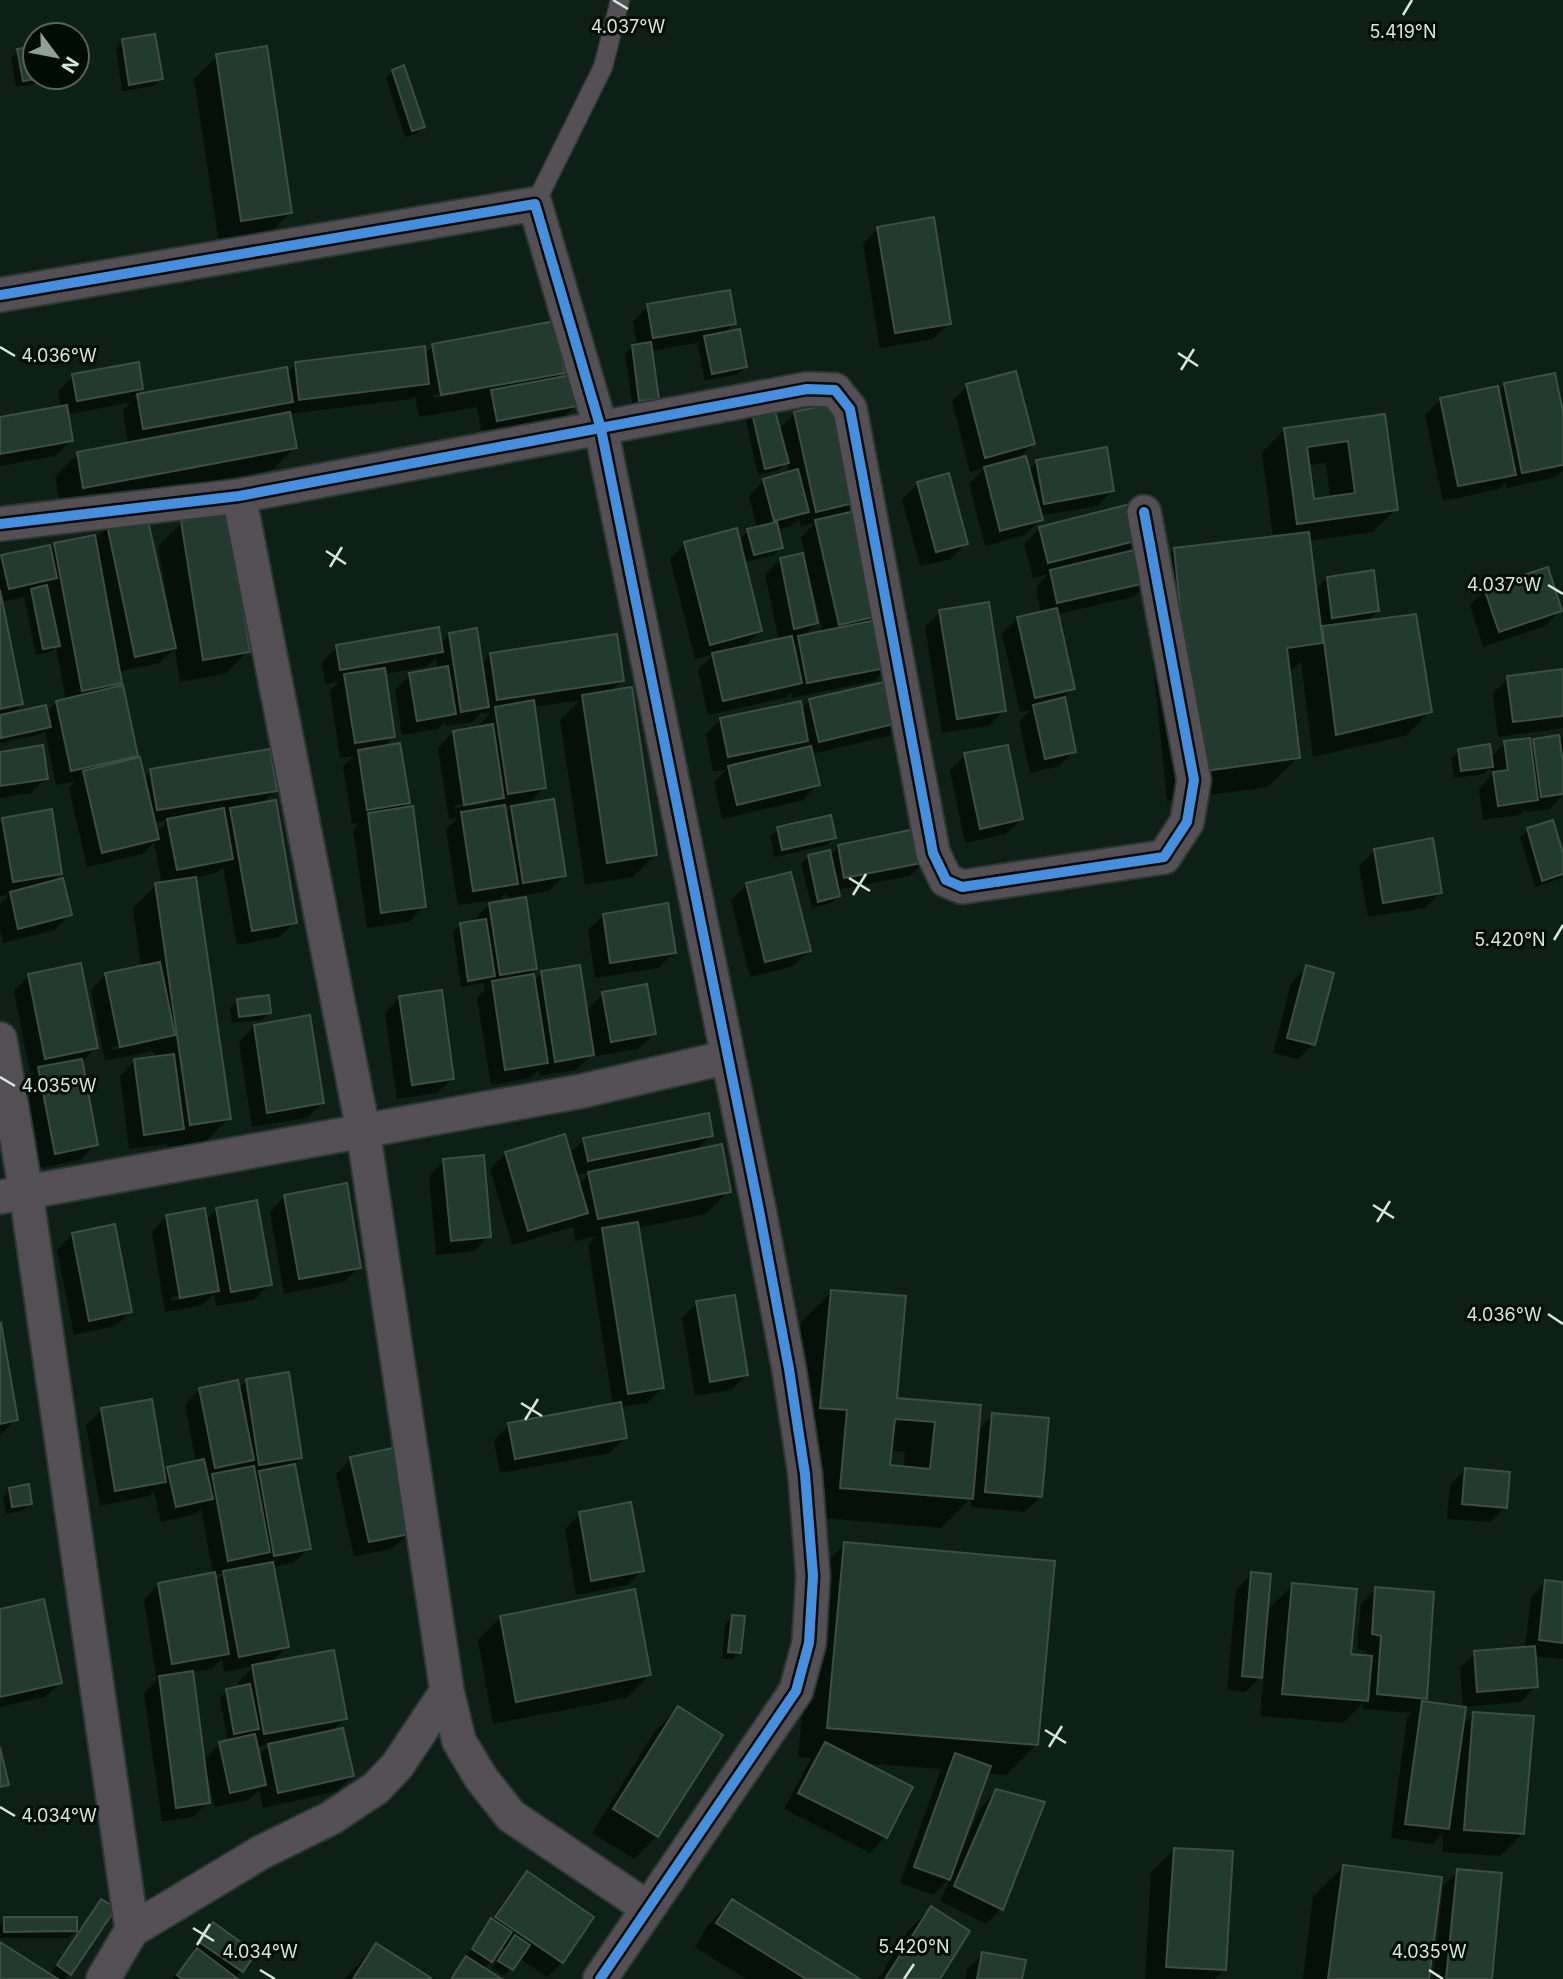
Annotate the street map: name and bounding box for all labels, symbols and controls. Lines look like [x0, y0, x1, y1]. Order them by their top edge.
text: 4.037°W [591, 16, 665, 37]
north arrow [21, 21, 91, 91]
text: 5.419°N [1369, 21, 1437, 42]
text: N [56, 53, 84, 77]
text: 4.036°W [21, 345, 97, 366]
text: 4.037°W [1467, 574, 1541, 595]
text: 5.420°N [1474, 929, 1546, 950]
text: 4.035°W [21, 1075, 97, 1096]
text: 4.036°W [1466, 1304, 1542, 1325]
text: 4.034°W [21, 1805, 97, 1826]
text: 5.420°N [878, 1936, 950, 1957]
text: 4.034°W [222, 1941, 298, 1962]
text: 4.035°W [1391, 1941, 1467, 1962]

